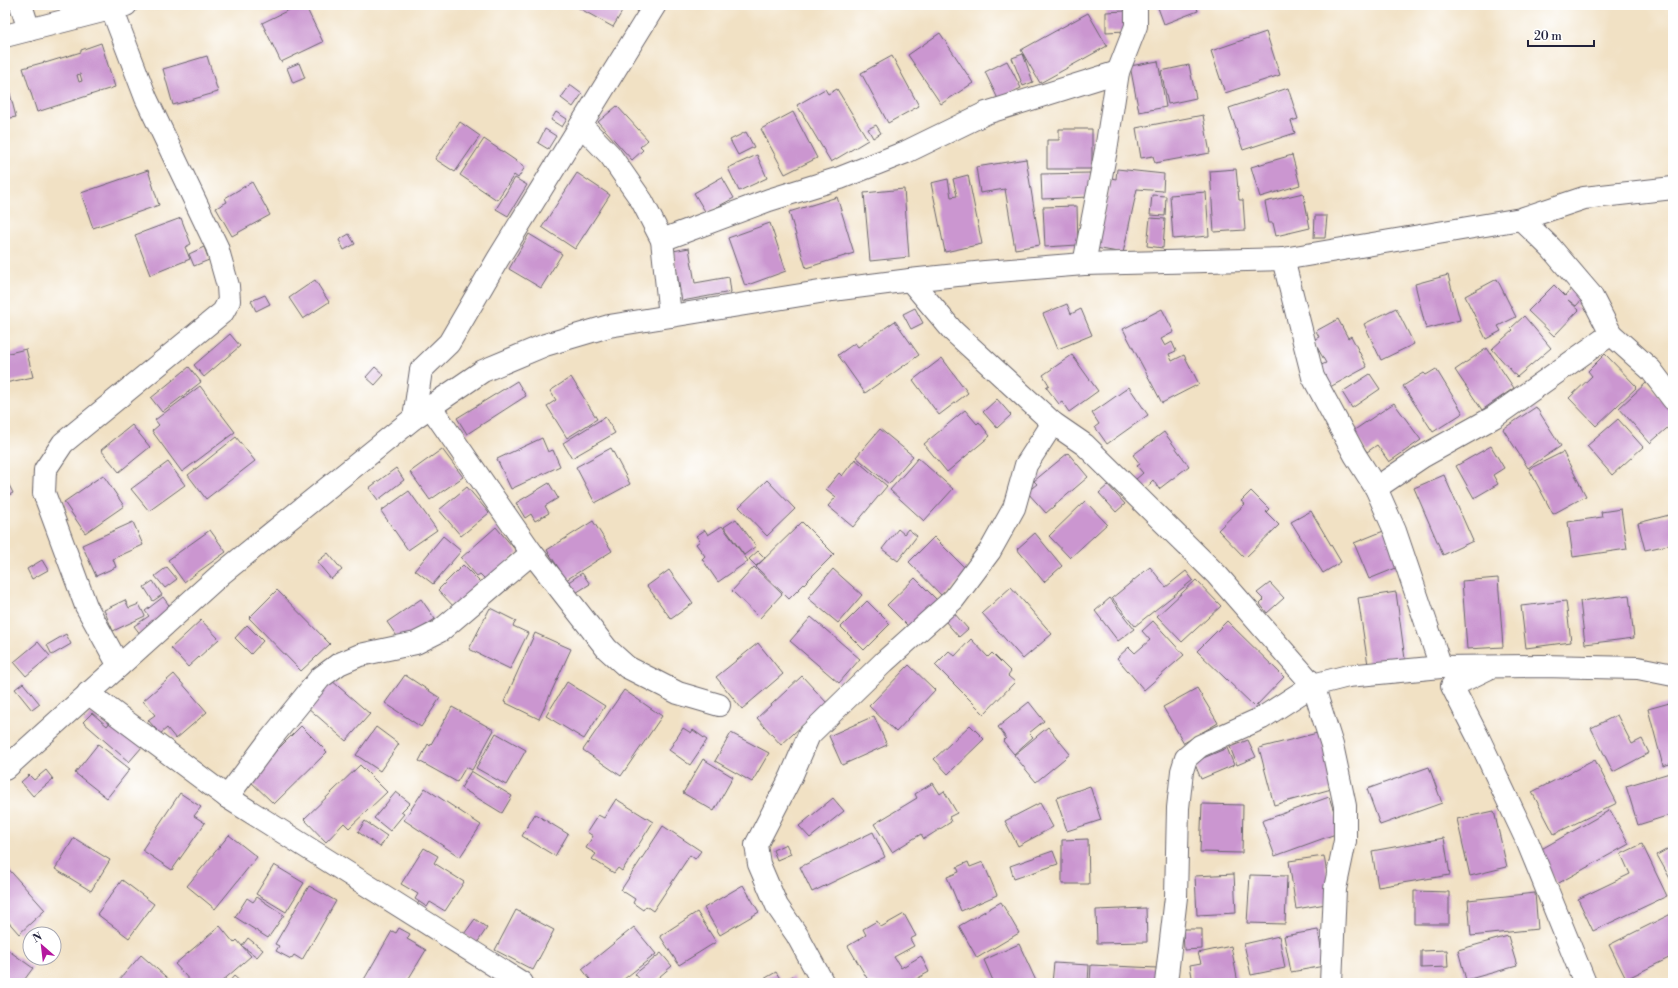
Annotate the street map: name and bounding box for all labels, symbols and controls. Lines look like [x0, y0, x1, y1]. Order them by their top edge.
scale bar [1528, 22, 1594, 48]
text: 20 m [1534, 29, 1562, 44]
north arrow [22, 926, 62, 966]
text: N [31, 930, 45, 946]

